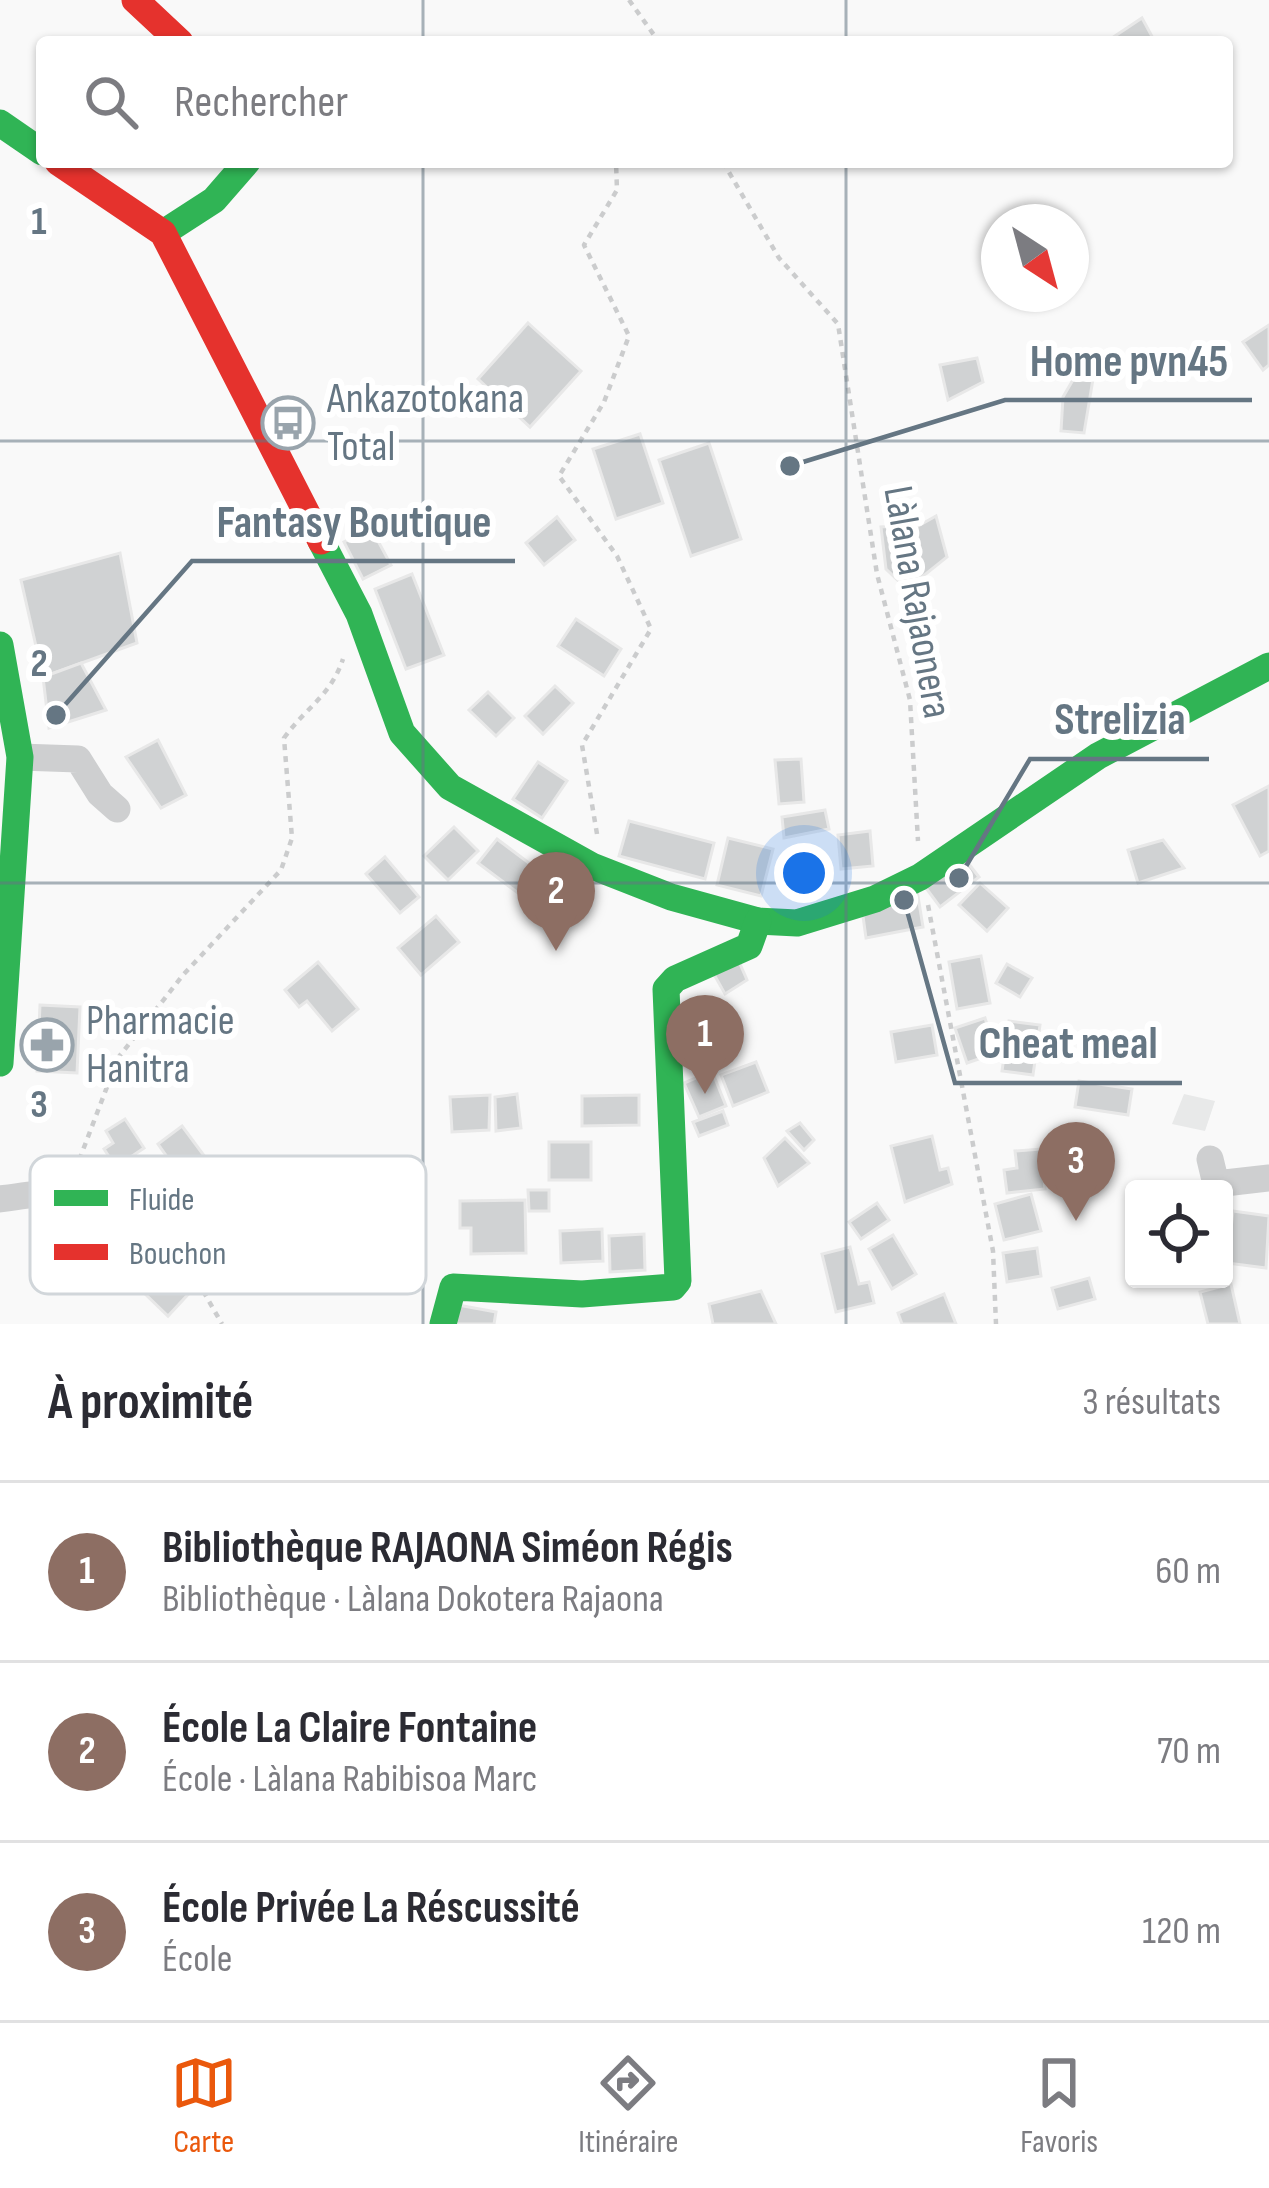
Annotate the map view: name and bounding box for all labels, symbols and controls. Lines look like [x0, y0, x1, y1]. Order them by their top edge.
search box [36, 36, 1233, 168]
icon: search [78, 69, 144, 135]
text: Rechercher [174, 75, 348, 130]
text: 1 [31, 199, 47, 246]
north arrow [981, 204, 1089, 312]
callout: Home pvn45 [1005, 319, 1252, 400]
text: Home pvn45 [1030, 335, 1228, 390]
place label: Ankazotokana Total [326, 374, 524, 473]
bus stop icon: Ankazotokana Total [260, 395, 316, 451]
callout: Fantasy Boutique [192, 480, 515, 561]
street label: Làlana Rajaonera [871, 482, 963, 722]
text: Fantasy Boutique [216, 496, 492, 551]
text: 2 [30, 641, 48, 688]
callout: Strelizia [1030, 678, 1209, 759]
text: Strelizia [1054, 693, 1186, 748]
your location [774, 843, 834, 903]
pin: 2 [517, 852, 595, 951]
pin: 1 [666, 995, 744, 1094]
place label: Pharmacie Hanitra [86, 996, 235, 1095]
callout: Cheat meal [955, 1002, 1182, 1083]
pharmacy icon: Pharmacie Hanitra [19, 1017, 75, 1073]
text: Cheat meal [978, 1017, 1158, 1072]
text: 3 [30, 1082, 48, 1129]
pin: 3 [1037, 1122, 1115, 1221]
legend [30, 1156, 426, 1294]
text: Fluide [129, 1180, 195, 1220]
map controls [1125, 1180, 1233, 1288]
button: locate [1125, 1180, 1233, 1288]
text: Bouchon [129, 1234, 226, 1274]
text: À proximité [48, 1372, 253, 1433]
text: 3 résultats [1082, 1379, 1221, 1426]
text: Bibliothèque RAJAONA Siméon Régis [162, 1521, 733, 1576]
text: 1 [79, 1548, 95, 1595]
text: 60 m [1155, 1548, 1221, 1595]
text: Bibliothèque · Làlana Dokotera Rajaona [162, 1576, 664, 1623]
text: École La Claire Fontaine [162, 1701, 537, 1756]
text: 2 [78, 1728, 96, 1775]
text: 70 m [1157, 1728, 1221, 1775]
text: École · Làlana Rabibisoa Marc [162, 1756, 537, 1803]
text: École Privée La Réscussité [162, 1881, 580, 1936]
text: 3 [78, 1908, 96, 1955]
text: 120 m [1142, 1908, 1221, 1955]
text: École [162, 1936, 232, 1983]
tab: Carte [171, 2050, 237, 2162]
tab: Itinéraire [578, 2050, 679, 2162]
tab: Favoris [1020, 2050, 1098, 2162]

